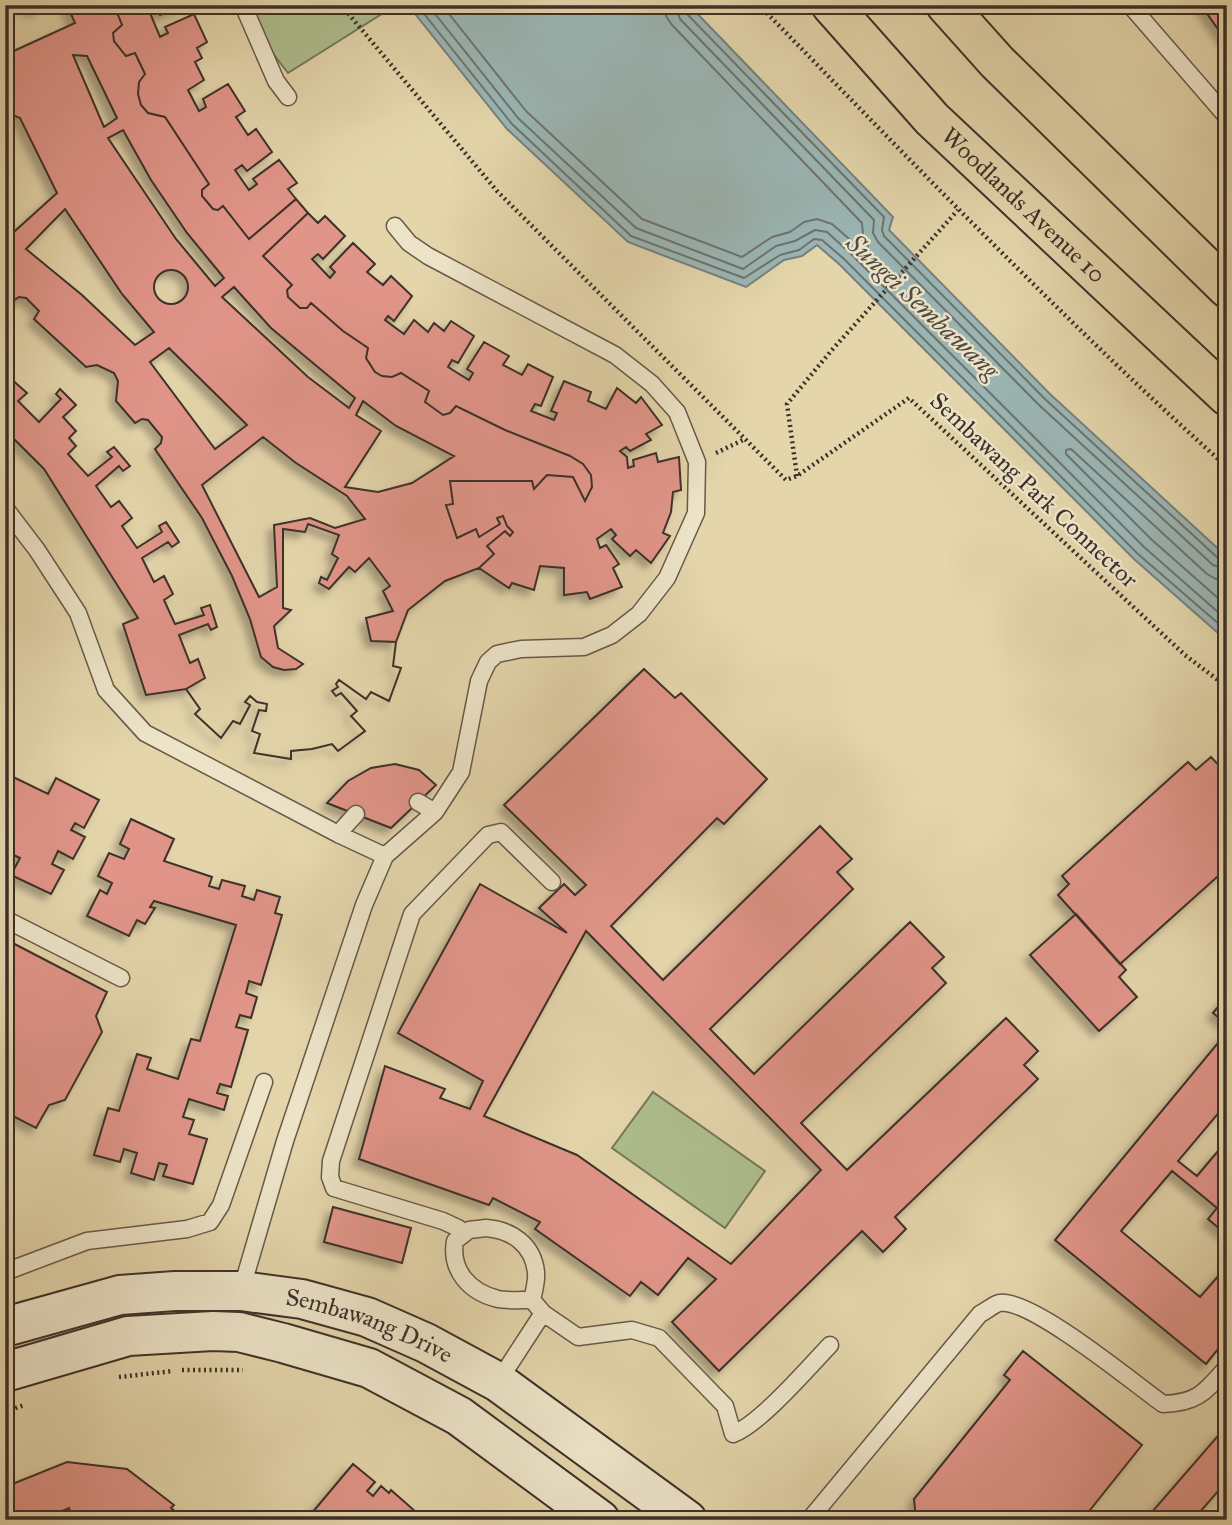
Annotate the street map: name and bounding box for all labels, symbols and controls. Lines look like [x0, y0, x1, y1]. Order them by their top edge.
street label: Woodlands Avenue 10 [935, 121, 1112, 289]
water label: Sungei Sembawang [839, 226, 1008, 387]
street label: Sembawang Park Connector [924, 386, 1144, 594]
street label: Sembawang Drive [284, 1282, 458, 1370]

